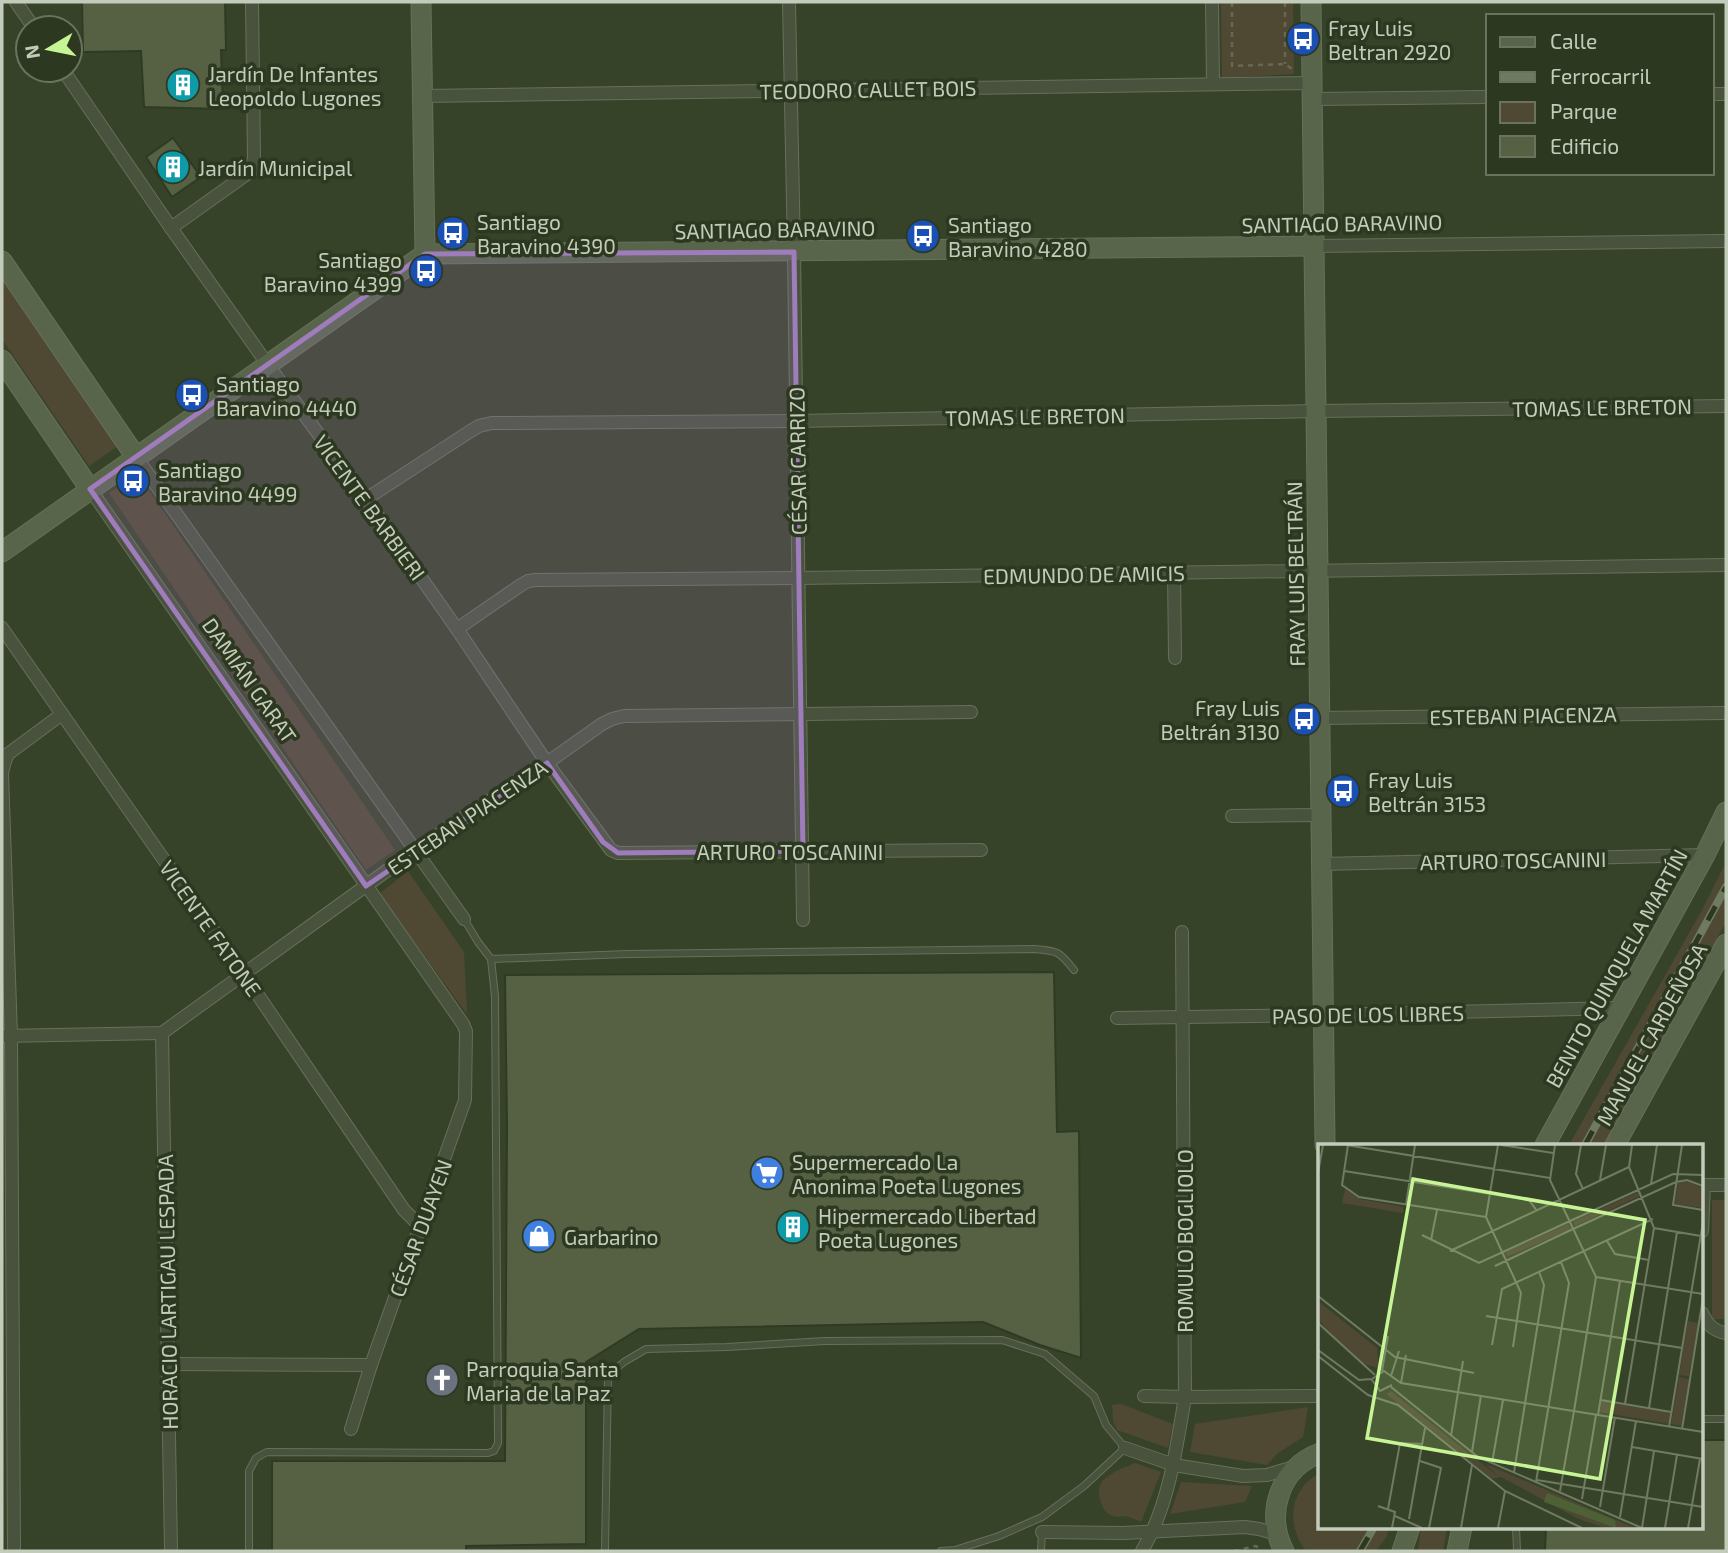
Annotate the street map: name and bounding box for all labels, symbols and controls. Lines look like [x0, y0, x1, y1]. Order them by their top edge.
north arrow [14, 14, 84, 84]
legend [1486, 14, 1714, 175]
place label: Fray Luis Beltran 2920 [1328, 15, 1452, 64]
bus stop icon: Fray Luis Beltran 2920 [1284, 20, 1322, 58]
text: Calle [1550, 28, 1597, 53]
text: N [19, 43, 44, 61]
place label: Jardín De Infantes Leopoldo Lugones [208, 61, 381, 110]
text: Ferrocarril [1550, 63, 1652, 88]
building icon: Jardín De Infantes Leopoldo Lugones [164, 66, 202, 104]
street label: TEODORO CALLET BOIS [759, 75, 977, 103]
text: Parque [1550, 98, 1617, 123]
text: Edificio [1550, 133, 1619, 158]
building icon: Jardín Municipal [154, 148, 192, 186]
place label: Jardín Municipal [198, 155, 353, 180]
place label: Santiago Baravino 4390 [477, 209, 616, 258]
street label: SANTIAGO BARAVINO [1241, 209, 1443, 237]
place label: Santiago Baravino 4280 [948, 212, 1088, 261]
bus stop icon: Santiago Baravino 4390 [434, 214, 472, 252]
street label: SANTIAGO BARAVINO [674, 215, 876, 243]
bus stop icon: Santiago Baravino 4280 [904, 217, 942, 255]
place label: Santiago Baravino 4399 [264, 247, 402, 296]
bus stop icon: Santiago Baravino 4399 [407, 252, 445, 290]
place label: Santiago Baravino 4440 [216, 371, 357, 420]
bus stop icon: Santiago Baravino 4440 [173, 376, 211, 414]
street label: CÉSAR CARRIZO [783, 387, 811, 535]
street label: TOMAS LE BRETON [1512, 393, 1692, 421]
street label: TOMAS LE BRETON [945, 402, 1125, 430]
street label: VICENTE BARBIERI [309, 430, 431, 584]
place label: Santiago Baravino 4499 [158, 457, 298, 506]
bus stop icon: Santiago Baravino 4499 [114, 462, 152, 500]
street label: FRAY LUIS BELTRÁN [1281, 481, 1309, 667]
street label: EDMUNDO DE AMICIS [983, 560, 1185, 588]
street label: DAMIÁN GARAT [198, 613, 302, 747]
place label: Fray Luis Beltrán 3130 [1160, 695, 1280, 744]
bus stop icon: Fray Luis Beltrán 3130 [1285, 700, 1323, 738]
street label: ESTEBAN PIACENZA [1429, 701, 1617, 729]
street label: ESTEBAN PIACENZA [382, 754, 552, 880]
place label: Fray Luis Beltrán 3153 [1368, 767, 1486, 816]
bus stop icon: Fray Luis Beltrán 3153 [1324, 772, 1362, 810]
street label: ARTURO TOSCANINI [697, 839, 883, 864]
street label: BENITO QUINQUELA MARTÍN [1540, 844, 1693, 1092]
street label: ARTURO TOSCANINI [1420, 846, 1606, 874]
street label: VICENTE FATONE [155, 855, 267, 1001]
street label: MANUEL CARDEÑOSA [1591, 939, 1711, 1129]
street label: PASO DE LOS LIBRES [1272, 1000, 1464, 1028]
inset map [1318, 1144, 1704, 1528]
place label: Supermercado La Anonima Poeta Lugones [792, 1149, 1021, 1198]
street label: ROMULO BOGLIOLO [1172, 1149, 1197, 1333]
street label: HORACIO LARTIGAU LESPADA [152, 1154, 182, 1430]
supermarket icon: Supermercado La Anonima Poeta Lugones [748, 1154, 786, 1192]
street label: CÉSAR DUAYEN [384, 1156, 456, 1300]
place label: Hipermercado Libertad Poeta Lugones [818, 1203, 1037, 1252]
building icon: Hipermercado Libertad Poeta Lugones [774, 1208, 812, 1246]
shop icon: Garbarino [520, 1217, 558, 1255]
place label: Garbarino [564, 1224, 658, 1249]
place label: Parroquia Santa Maria de la Paz [466, 1356, 619, 1405]
church icon: Parroquia Santa Maria de la Paz [423, 1361, 461, 1399]

